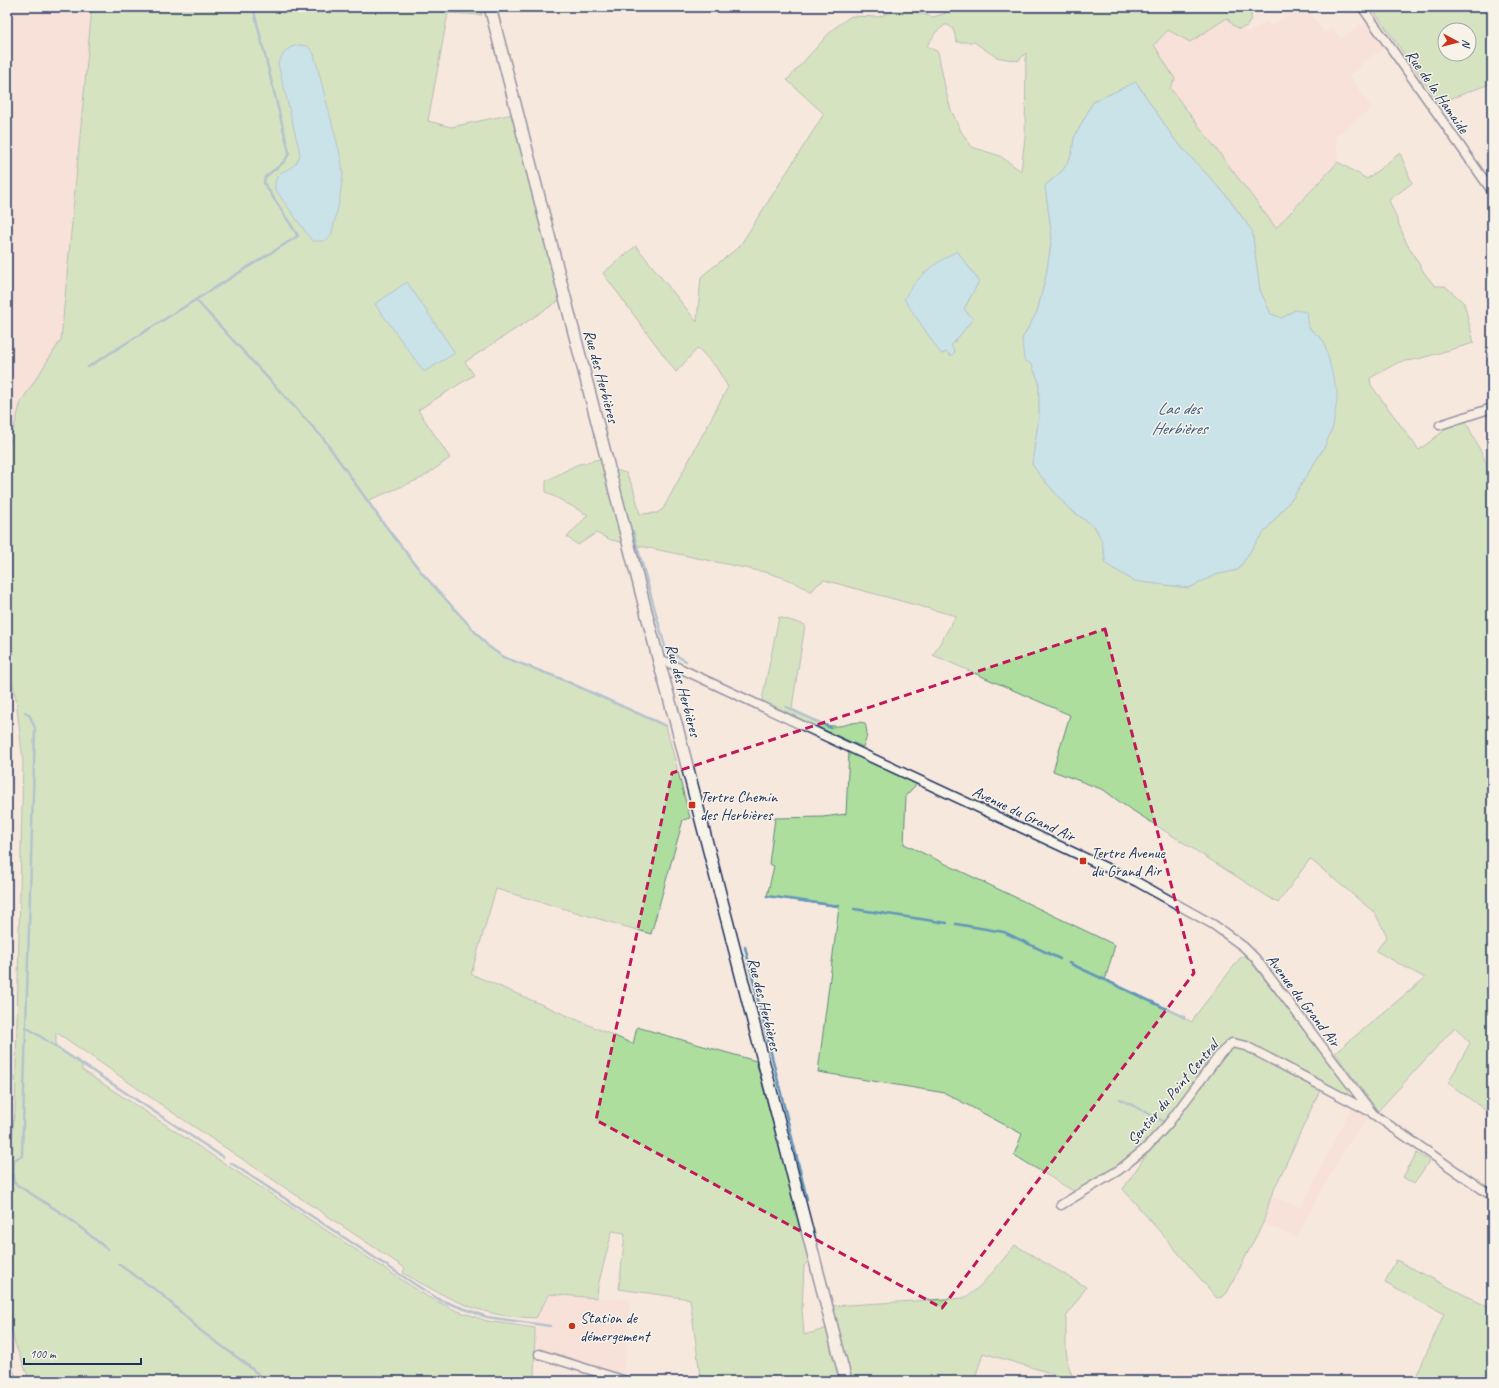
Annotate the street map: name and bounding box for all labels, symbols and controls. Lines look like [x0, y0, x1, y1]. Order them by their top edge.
north arrow [1437, 22, 1477, 62]
text: N [1459, 39, 1474, 50]
street label: Rue de la Hamaide [1401, 46, 1474, 139]
street label: Rue des Herbières [579, 328, 623, 426]
water label: Lac des Herbières [1152, 398, 1210, 439]
street label: Rue des Herbières [661, 642, 705, 740]
street label: Avenue du Grand Air [969, 781, 1080, 847]
place label: Tertre Chemin des Herbières [700, 787, 778, 825]
marker: Tertre Chemin des Herbières [687, 800, 697, 810]
place label: Tertre Avenue du Grand Air [1091, 843, 1167, 881]
marker: Tertre Avenue du Grand Air [1078, 856, 1088, 866]
street label: Avenue du Grand Air [1262, 950, 1346, 1053]
street label: Rue des Herbières [743, 956, 786, 1054]
street label: Sentier du Point Central [1123, 1033, 1225, 1149]
place label: Station de démergement [580, 1308, 652, 1346]
marker: Station de démergement [567, 1321, 577, 1331]
scale bar [24, 1340, 141, 1366]
text: 100 m [30, 1346, 57, 1362]

